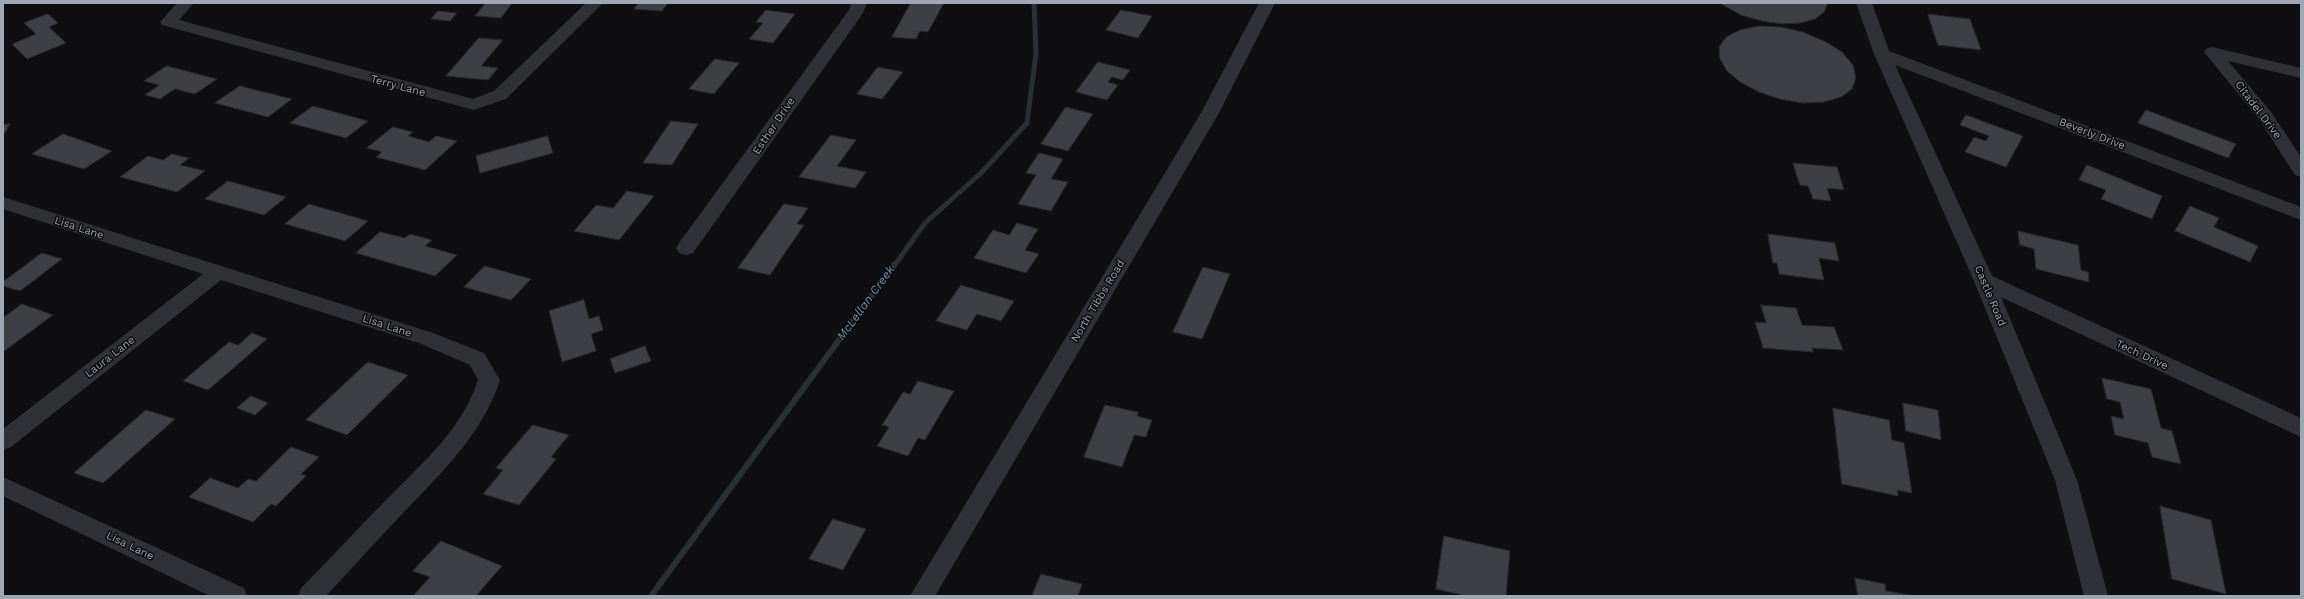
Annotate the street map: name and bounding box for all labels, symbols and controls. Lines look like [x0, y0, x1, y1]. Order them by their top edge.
street label: Terry Lane [369, 72, 427, 100]
street label: Citadel Drive [2232, 78, 2284, 142]
street label: Esther Drive [750, 95, 798, 157]
street label: Beverly Drive [2057, 115, 2127, 153]
street label: Lisa Lane [53, 214, 105, 242]
street label: North Tibbs Road [1068, 258, 1128, 344]
water label: McLellan Creek [834, 263, 898, 343]
street label: Castle Road [1971, 264, 2009, 328]
street label: Lisa Lane [361, 312, 413, 340]
street label: Laura Lane [82, 333, 138, 381]
street label: Tech Drive [2114, 337, 2170, 373]
street label: Lisa Lane [104, 529, 156, 563]

